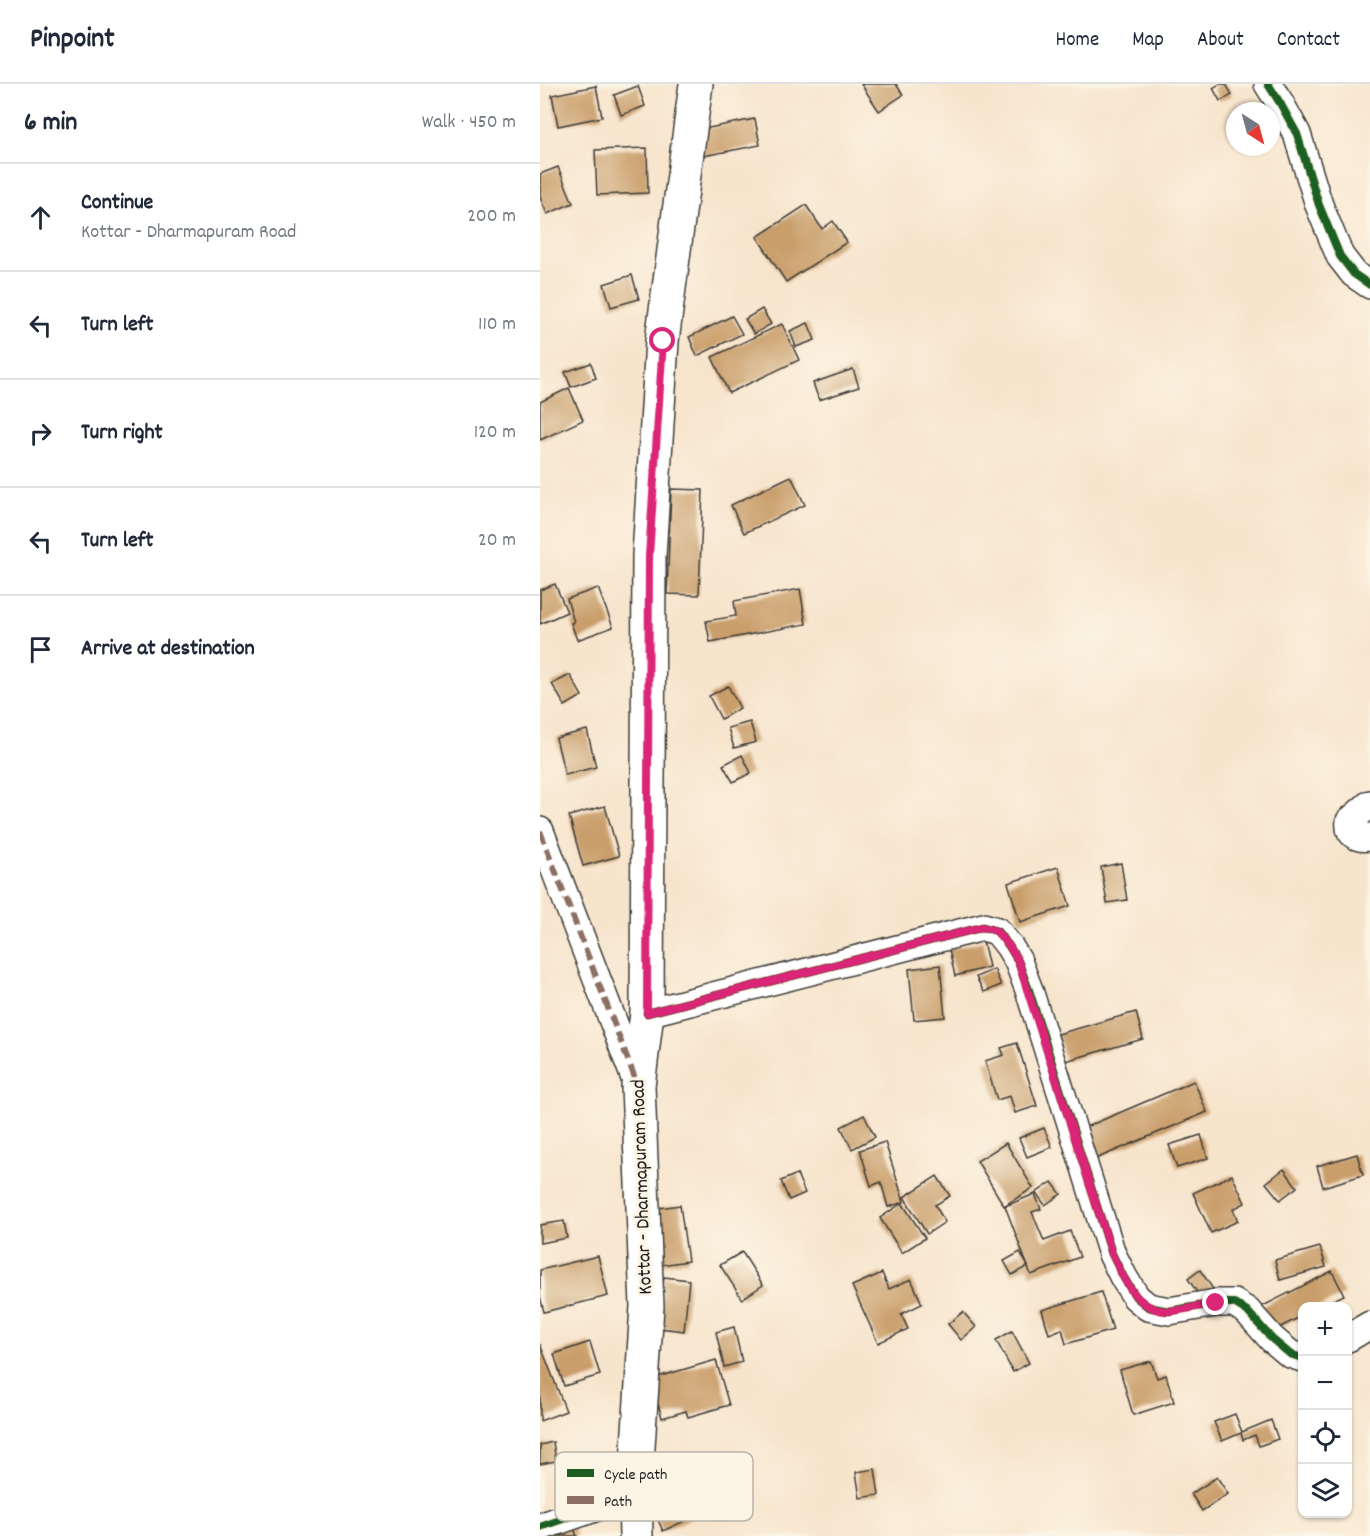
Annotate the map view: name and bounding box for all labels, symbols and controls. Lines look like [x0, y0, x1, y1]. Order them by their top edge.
text: Pinpoint [30, 21, 115, 61]
text: Home [1055, 26, 1099, 56]
text: Map [1132, 26, 1164, 56]
text: About [1197, 26, 1244, 56]
text: Contact [1277, 26, 1340, 56]
north arrow [1226, 102, 1280, 156]
text: 6 min [24, 105, 77, 142]
text: Walk · 450 m [422, 109, 516, 137]
text: Continue [81, 188, 153, 219]
icon: ahead [24, 201, 57, 234]
text: 200 m [467, 203, 516, 231]
text: Kottar - Dharmapuram Road [81, 219, 296, 247]
icon: left [24, 309, 57, 342]
text: Turn left [81, 310, 153, 341]
text: 110 m [478, 311, 516, 339]
route start [649, 327, 675, 353]
icon: right [24, 417, 57, 450]
text: Turn right [81, 418, 163, 449]
text: 120 m [474, 419, 516, 447]
icon: left [24, 525, 57, 558]
text: Turn left [81, 526, 153, 557]
text: 20 m [478, 527, 516, 555]
icon: arrive [24, 633, 57, 666]
text: Arrive at destination [81, 634, 255, 665]
street label: Kottar - Dharmapuram Road [625, 1079, 661, 1295]
route end [1202, 1289, 1228, 1315]
map controls [1298, 1302, 1352, 1518]
button: + [1298, 1302, 1352, 1356]
button: − [1298, 1356, 1352, 1410]
button: locate [1298, 1410, 1352, 1464]
legend [555, 1452, 753, 1521]
text: Cycle path [604, 1464, 667, 1487]
button: layers [1298, 1464, 1352, 1518]
text: Path [604, 1491, 632, 1514]

